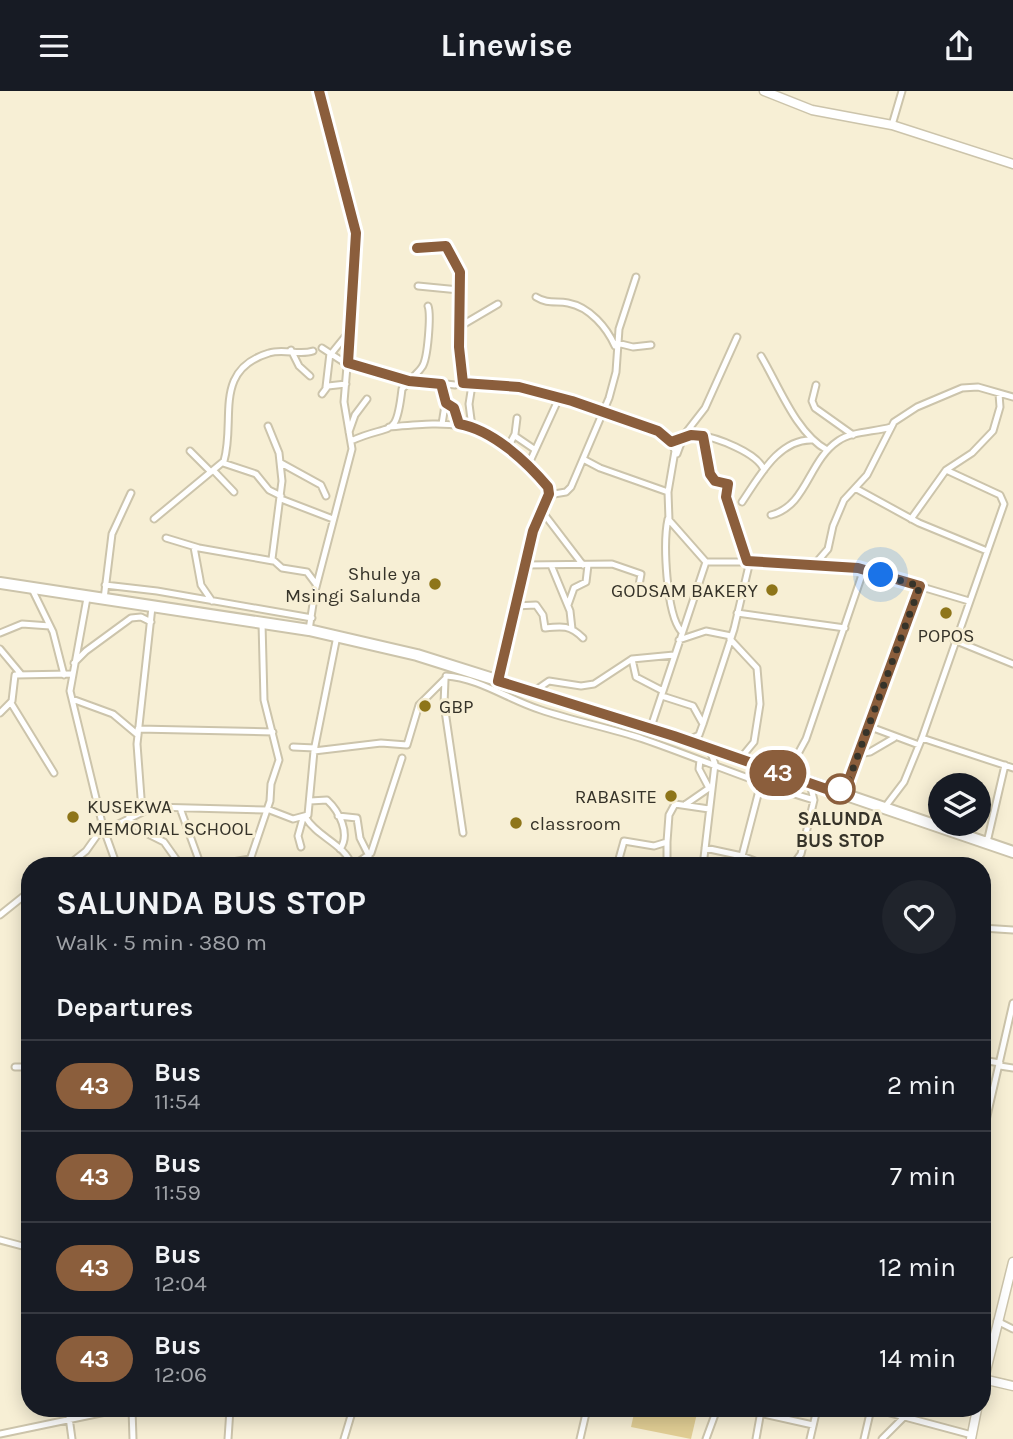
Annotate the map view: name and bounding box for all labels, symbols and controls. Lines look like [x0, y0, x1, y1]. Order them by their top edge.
icon: menu [35, 27, 73, 65]
text: Linewise [441, 27, 572, 64]
icon: share [940, 27, 978, 65]
your location [863, 557, 898, 592]
place label: Shule ya Msingi Salunda [285, 563, 421, 607]
marker: Shule ya Msingi Salunda [427, 576, 443, 592]
place label: GODSAM BAKERY [611, 580, 759, 602]
marker: GODSAM BAKERY [764, 582, 780, 598]
marker: POPOS [938, 605, 954, 621]
place label: POPOS [917, 625, 975, 647]
place label: GBP [439, 696, 474, 718]
marker: GBP [417, 698, 433, 714]
line badge: 43 [746, 750, 810, 796]
text: 43 [763, 759, 793, 787]
map controls [928, 773, 991, 836]
button: layers [928, 773, 991, 836]
marker: SALUNDA BUS STOP [825, 774, 855, 804]
place label: RABASITE [575, 786, 657, 808]
marker: RABASITE [663, 788, 679, 804]
place label: KUSEKWA MEMORIAL SCHOOL [87, 796, 253, 840]
place label: SALUNDA BUS STOP [796, 808, 884, 852]
marker: KUSEKWA MEMORIAL SCHOOL [65, 809, 81, 825]
place label: classroom [530, 813, 621, 835]
marker: classroom [508, 815, 524, 831]
button: heart [882, 880, 956, 954]
text: SALUNDA BUS STOP [56, 884, 366, 922]
text: Walk · 5 min · 380 m [56, 929, 267, 956]
text: Departures [56, 992, 193, 1023]
text: Bus [154, 1057, 201, 1088]
text: 2 min [887, 1070, 956, 1101]
text: 43 [80, 1072, 109, 1100]
text: 11:54 [154, 1088, 200, 1115]
text: Bus [154, 1148, 201, 1179]
text: 7 min [890, 1161, 956, 1192]
text: 43 [80, 1163, 109, 1191]
text: 11:59 [154, 1179, 201, 1206]
text: Bus [154, 1239, 201, 1270]
text: 12 min [878, 1252, 956, 1283]
text: 43 [80, 1254, 109, 1282]
text: 12:04 [154, 1270, 207, 1297]
text: Bus [154, 1330, 201, 1361]
text: 14 min [879, 1343, 956, 1374]
text: 43 [80, 1345, 109, 1373]
text: 12:06 [154, 1361, 207, 1388]

